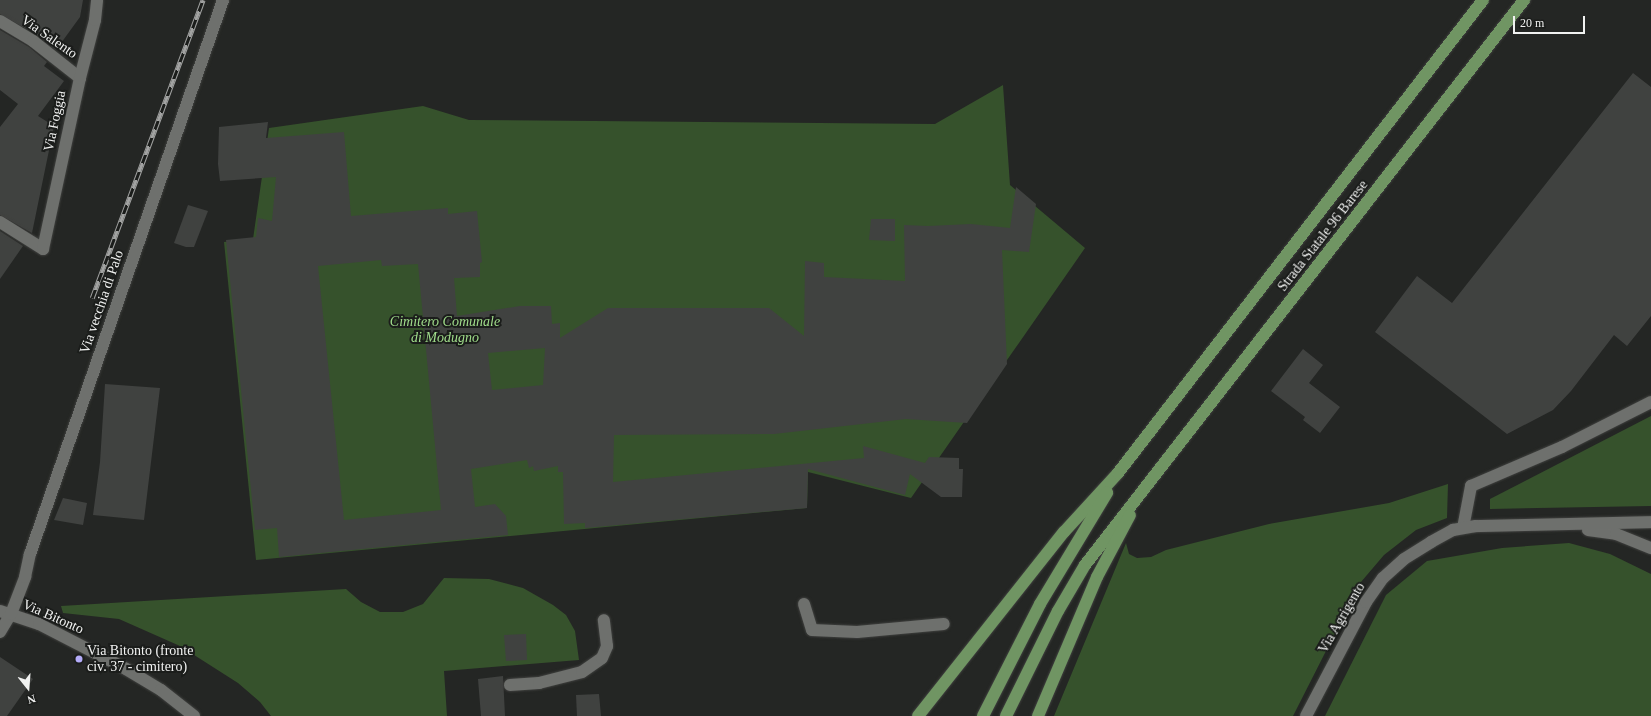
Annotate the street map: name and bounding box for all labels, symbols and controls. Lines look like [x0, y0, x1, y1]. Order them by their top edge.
scale bar [1515, 8, 1587, 34]
street label: Via Salento [18, 12, 80, 62]
text: 20 m [1520, 16, 1544, 30]
street label: Via Foggia [40, 89, 70, 153]
street label: Strada Statale 96 Barese [1274, 177, 1372, 295]
street label: Via vecchia di Palo [76, 248, 128, 356]
park label: Cimitero Comunale di Modugno [390, 314, 500, 346]
street label: Via Agrigento [1315, 579, 1369, 657]
street label: Via Bitonto [20, 596, 86, 638]
place label: Via Bitonto (fronte civ. 37 - cimitero) [87, 643, 193, 676]
marker: Via Bitonto (fronte civ. 37 - cimitero) [74, 654, 84, 664]
north arrow [8, 668, 48, 708]
text: N [26, 693, 37, 706]

